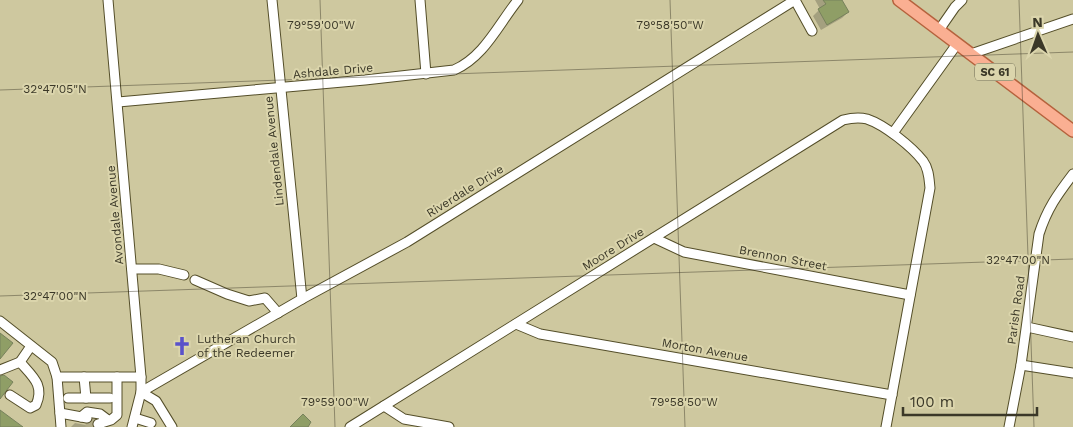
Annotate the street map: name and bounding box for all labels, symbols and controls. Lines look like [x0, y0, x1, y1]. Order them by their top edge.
north arrow [1013, 10, 1063, 60]
text: N [1032, 14, 1043, 30]
text: 79°59'00"W [287, 18, 356, 32]
text: 79°58'50"W [636, 18, 704, 32]
street label: Ashdale Drive [292, 61, 374, 81]
road number: SC 61 [975, 64, 1015, 80]
text: 32°47'05"N [23, 82, 87, 96]
street label: Lindendale Avenue [261, 95, 287, 207]
street label: Riverdale Drive [424, 162, 506, 220]
street label: Avondale Avenue [104, 165, 126, 265]
street label: Moore Drive [580, 224, 647, 274]
street label: Brennon Street [738, 243, 828, 273]
text: 32°47'00"N [986, 253, 1050, 267]
street label: Parish Road [1004, 275, 1028, 345]
text: 32°47'00"N [23, 289, 87, 303]
place label: Lutheran Church of the Redeemer [197, 332, 296, 360]
church icon: Lutheran Church of the Redeemer [171, 335, 193, 357]
street label: Morton Avenue [661, 335, 749, 365]
scale bar [903, 384, 1037, 416]
text: 100 m [910, 393, 954, 411]
text: 79°59'00"W [301, 395, 370, 409]
text: 79°58'50"W [650, 395, 718, 409]

